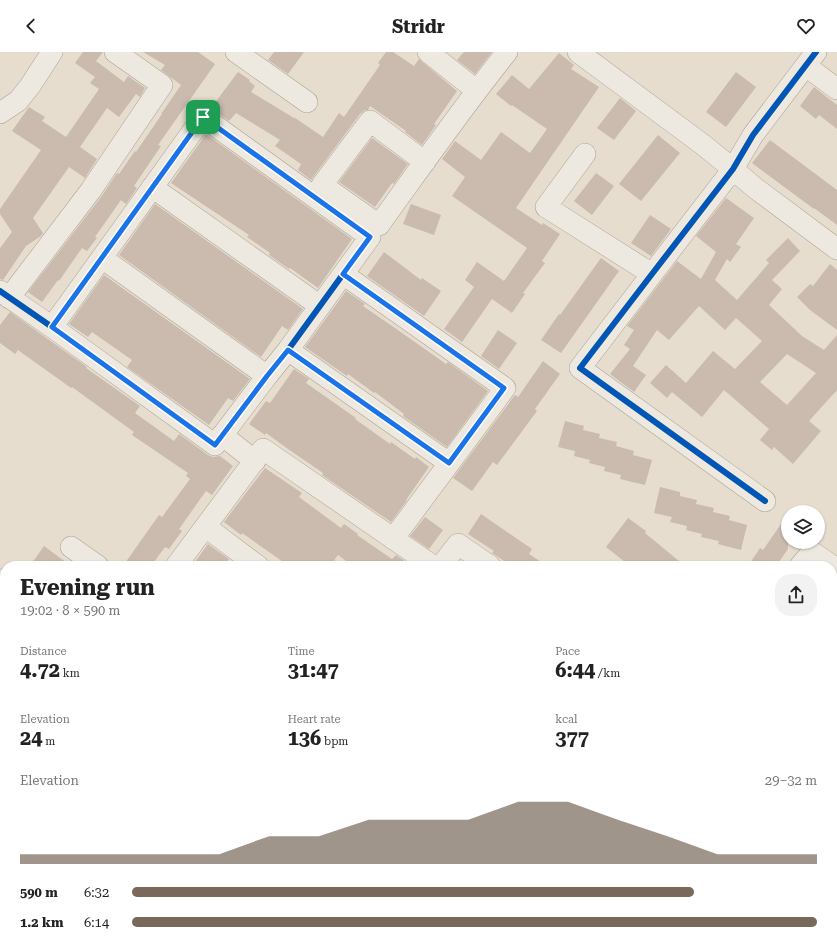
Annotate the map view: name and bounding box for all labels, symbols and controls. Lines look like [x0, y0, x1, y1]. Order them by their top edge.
icon: back [20, 15, 42, 37]
icon: heart [795, 15, 817, 37]
text: Stridr [392, 16, 445, 37]
pin [186, 100, 220, 134]
icon: arrive [192, 106, 214, 128]
map controls [781, 505, 825, 549]
button: layers [781, 505, 825, 549]
button: share [775, 574, 817, 616]
text: Evening run [20, 575, 155, 600]
text: 19:02 · 8 × 590 m [20, 603, 120, 618]
text: Distance [20, 645, 67, 658]
text: Time [288, 645, 315, 658]
text: Pace [555, 645, 580, 658]
text: 4.72 [20, 658, 60, 682]
text: 31:47 [288, 658, 339, 682]
text: 6:44 [555, 658, 595, 682]
text: km [60, 667, 80, 680]
text: /km [595, 667, 620, 680]
text: Elevation [20, 713, 70, 726]
text: Heart rate [288, 713, 341, 726]
text: kcal [555, 713, 577, 726]
text: 24 [20, 726, 42, 750]
text: 136 [288, 726, 321, 750]
text: 377 [555, 726, 589, 750]
text: m [42, 735, 55, 748]
text: bpm [321, 735, 348, 748]
text: Elevation [20, 773, 79, 788]
text: 29–32 m [765, 773, 817, 788]
text: 590 m [20, 885, 58, 900]
text: 6:32 [84, 885, 109, 900]
text: 1.2 km [20, 915, 63, 930]
text: 6:14 [84, 915, 109, 930]

